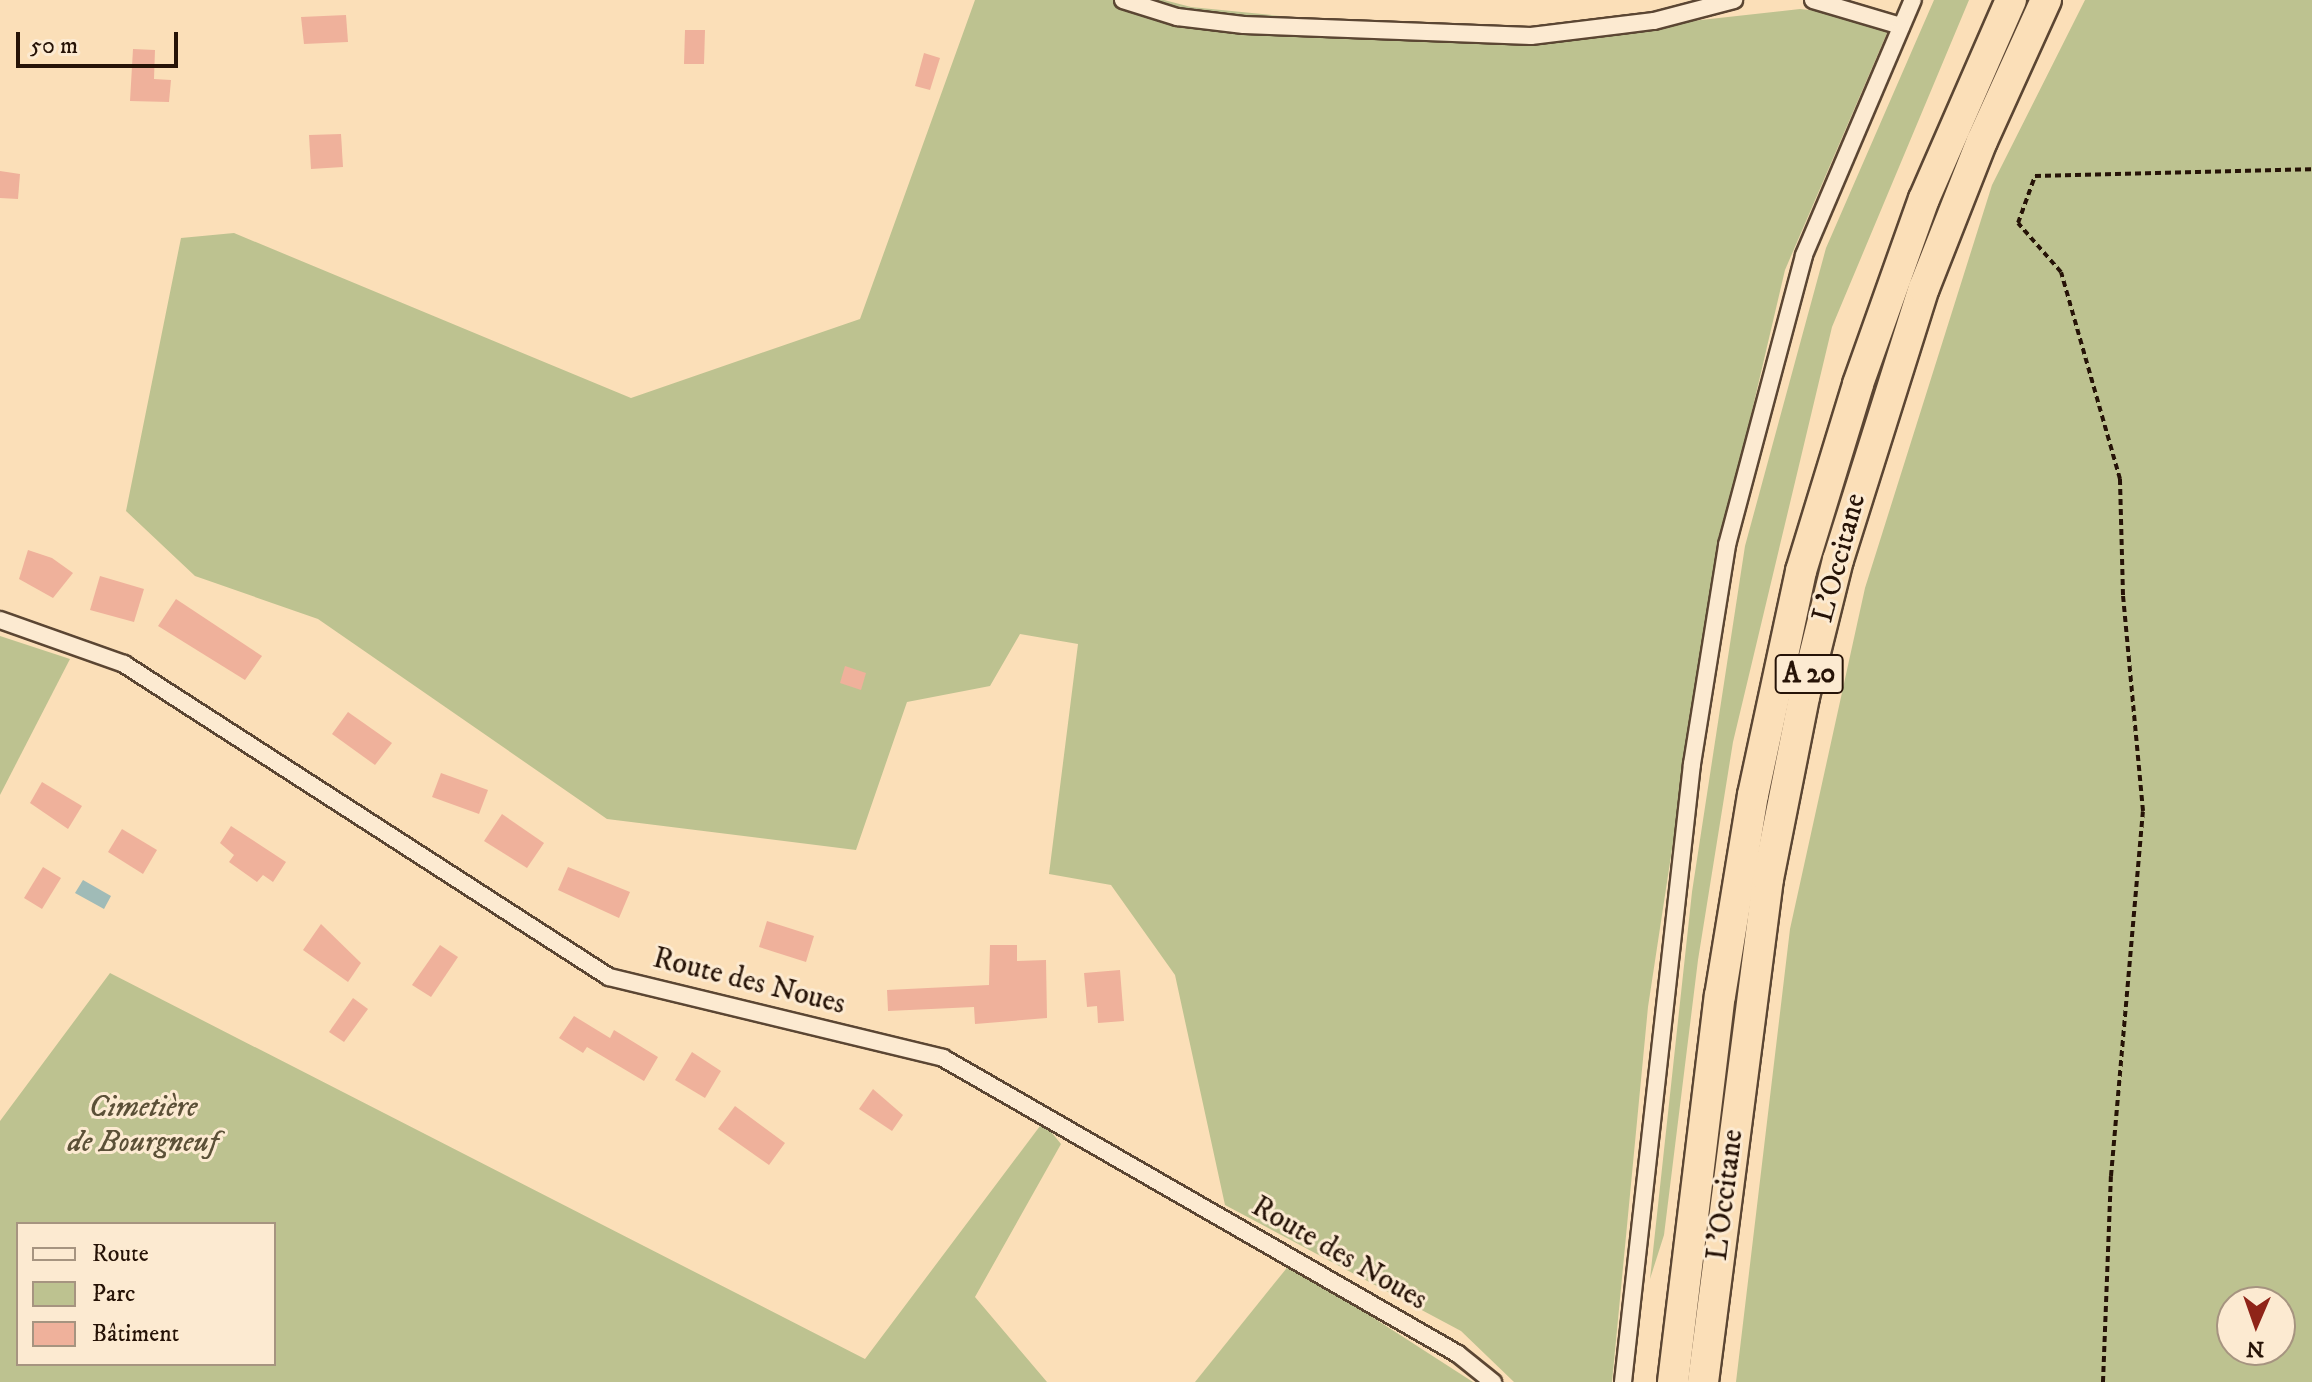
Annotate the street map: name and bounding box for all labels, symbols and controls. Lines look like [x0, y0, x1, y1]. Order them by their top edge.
scale bar [20, 16, 182, 66]
text: 50 m [30, 31, 78, 61]
street label: L'Occitane [1806, 490, 1874, 626]
road number: A 20 [1773, 650, 1845, 698]
street label: Route des Noues [649, 941, 849, 1023]
park label: Cimetière de Bourgneuf [68, 1090, 218, 1160]
street label: L'Occitane [1700, 1127, 1752, 1263]
street label: Route des Noues [1245, 1189, 1433, 1319]
legend [16, 1222, 276, 1366]
text: Route [92, 1239, 149, 1269]
text: Parc [92, 1279, 135, 1309]
north arrow [2216, 1286, 2296, 1366]
text: Bâtiment [92, 1319, 179, 1349]
text: N [2246, 1335, 2265, 1362]

